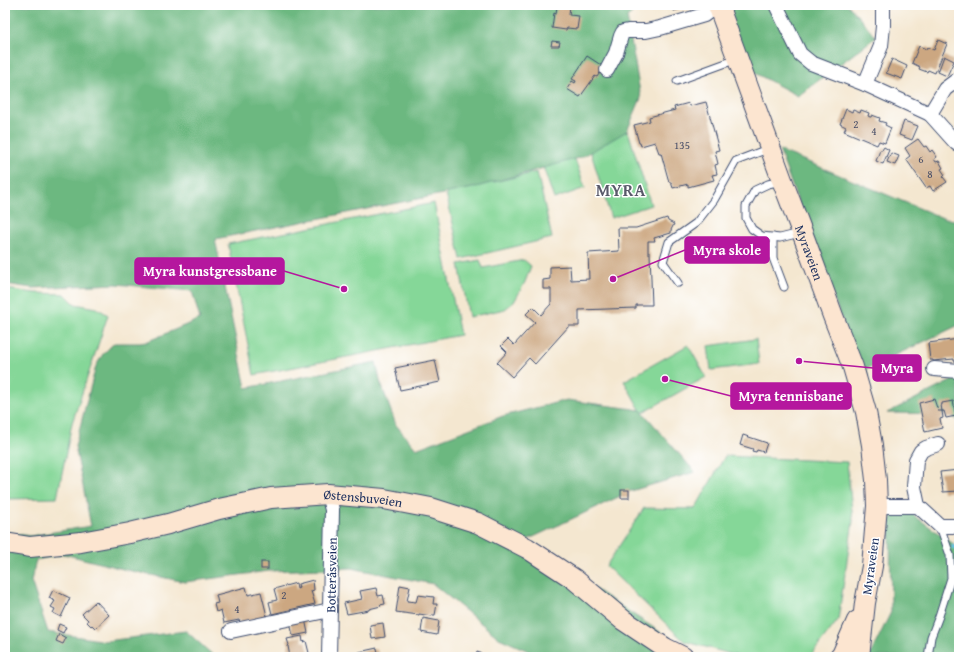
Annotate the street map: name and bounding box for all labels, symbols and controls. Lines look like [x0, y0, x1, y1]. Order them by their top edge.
house number: 2 [853, 116, 859, 132]
house number: 4 [871, 123, 877, 139]
house number: 135 [674, 137, 690, 153]
house number: 6 [918, 151, 924, 167]
house number: 8 [927, 166, 933, 182]
district label: MYRA [596, 177, 646, 202]
street label: Myraveien [790, 222, 828, 284]
callout: Myra skole [685, 237, 769, 263]
text: Myra skole [693, 240, 761, 260]
callout: Myra kunstgressbane [135, 258, 284, 284]
text: Myra kunstgressbane [143, 261, 277, 281]
callout: Myra [873, 355, 921, 381]
text: Myra [881, 358, 914, 378]
callout: Myra tennisbane [731, 383, 851, 409]
text: Myra tennisbane [739, 386, 844, 406]
street label: Østensbuveien [323, 485, 405, 512]
street label: Myraveien [857, 536, 884, 596]
street label: Botteråsveien [321, 537, 342, 613]
house number: 2 [281, 587, 287, 603]
house number: 4 [234, 601, 240, 617]

